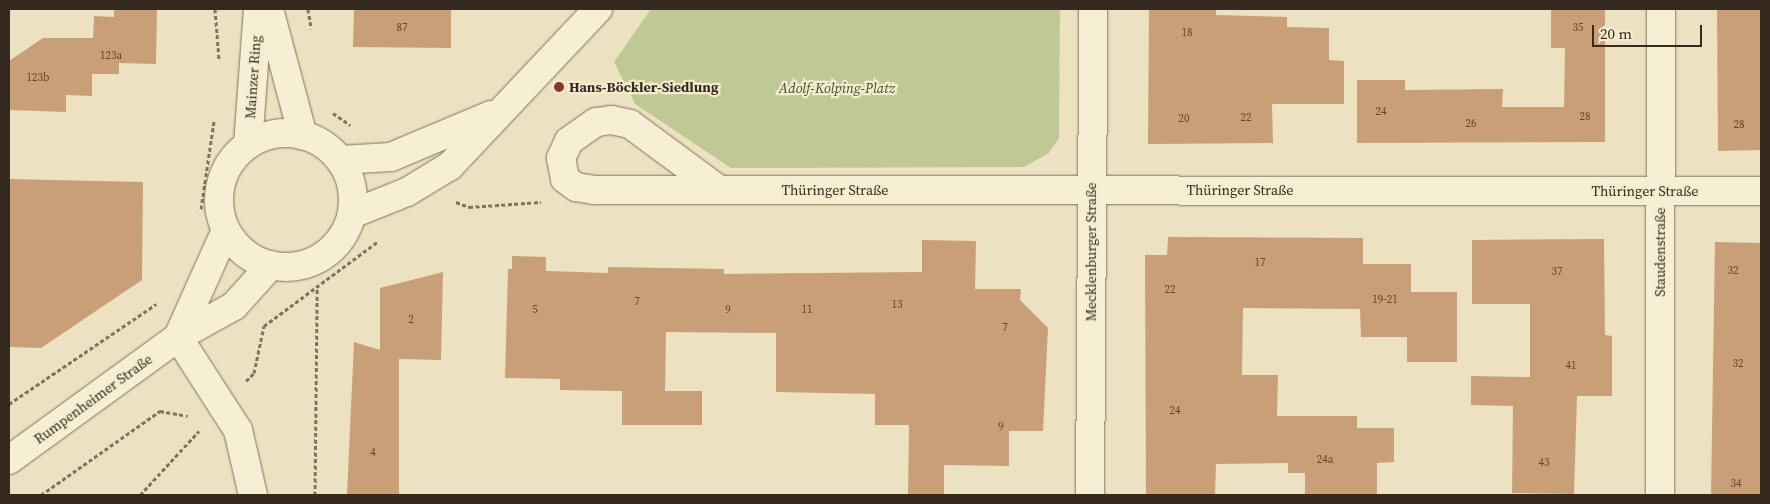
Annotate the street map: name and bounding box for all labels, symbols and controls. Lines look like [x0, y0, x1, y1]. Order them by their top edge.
scale bar [1595, 15, 1705, 47]
house number: 87 [397, 21, 407, 35]
house number: 35 [1573, 21, 1583, 35]
text: 20 m [1600, 23, 1632, 44]
house number: 18 [1182, 26, 1192, 40]
street label: Mainzer Ring [242, 35, 264, 119]
house number: 123a [100, 49, 122, 63]
house number: 123b [27, 71, 49, 85]
place label: Hans-Böckler-Siedlung [569, 79, 718, 95]
park label: Adolf-Kolping-Platz [779, 80, 895, 96]
marker: Hans-Böckler-Siedlung [553, 81, 565, 93]
house number: 24 [1376, 105, 1386, 119]
house number: 28 [1580, 110, 1590, 124]
house number: 22 [1241, 111, 1251, 125]
house number: 20 [1179, 112, 1189, 126]
house number: 26 [1466, 117, 1476, 131]
house number: 28 [1734, 118, 1744, 132]
street label: Thüringer Straße [782, 182, 888, 198]
street label: Thüringer Straße [1187, 182, 1293, 198]
street label: Mecklenburger Straße [1083, 183, 1099, 321]
street label: Thüringer Straße [1592, 183, 1698, 199]
street label: Staudenstraße [1652, 207, 1668, 297]
house number: 17 [1255, 256, 1265, 270]
house number: 32 [1728, 264, 1738, 278]
house number: 37 [1552, 265, 1562, 279]
house number: 22 [1165, 283, 1175, 297]
house number: 19-21 [1372, 293, 1398, 307]
house number: 7 [634, 295, 640, 309]
house number: 13 [892, 298, 902, 312]
house number: 5 [532, 303, 538, 317]
house number: 9 [725, 303, 731, 317]
house number: 11 [802, 303, 812, 317]
house number: 2 [408, 313, 414, 327]
house number: 7 [1002, 321, 1008, 335]
street label: Rumpenheimer Straße [31, 351, 155, 447]
house number: 32 [1733, 357, 1743, 371]
house number: 41 [1566, 359, 1576, 373]
house number: 24 [1170, 404, 1180, 418]
house number: 9 [998, 420, 1004, 434]
house number: 4 [370, 446, 376, 460]
house number: 24a [1317, 453, 1333, 467]
house number: 43 [1539, 456, 1549, 470]
house number: 34 [1731, 477, 1741, 491]

